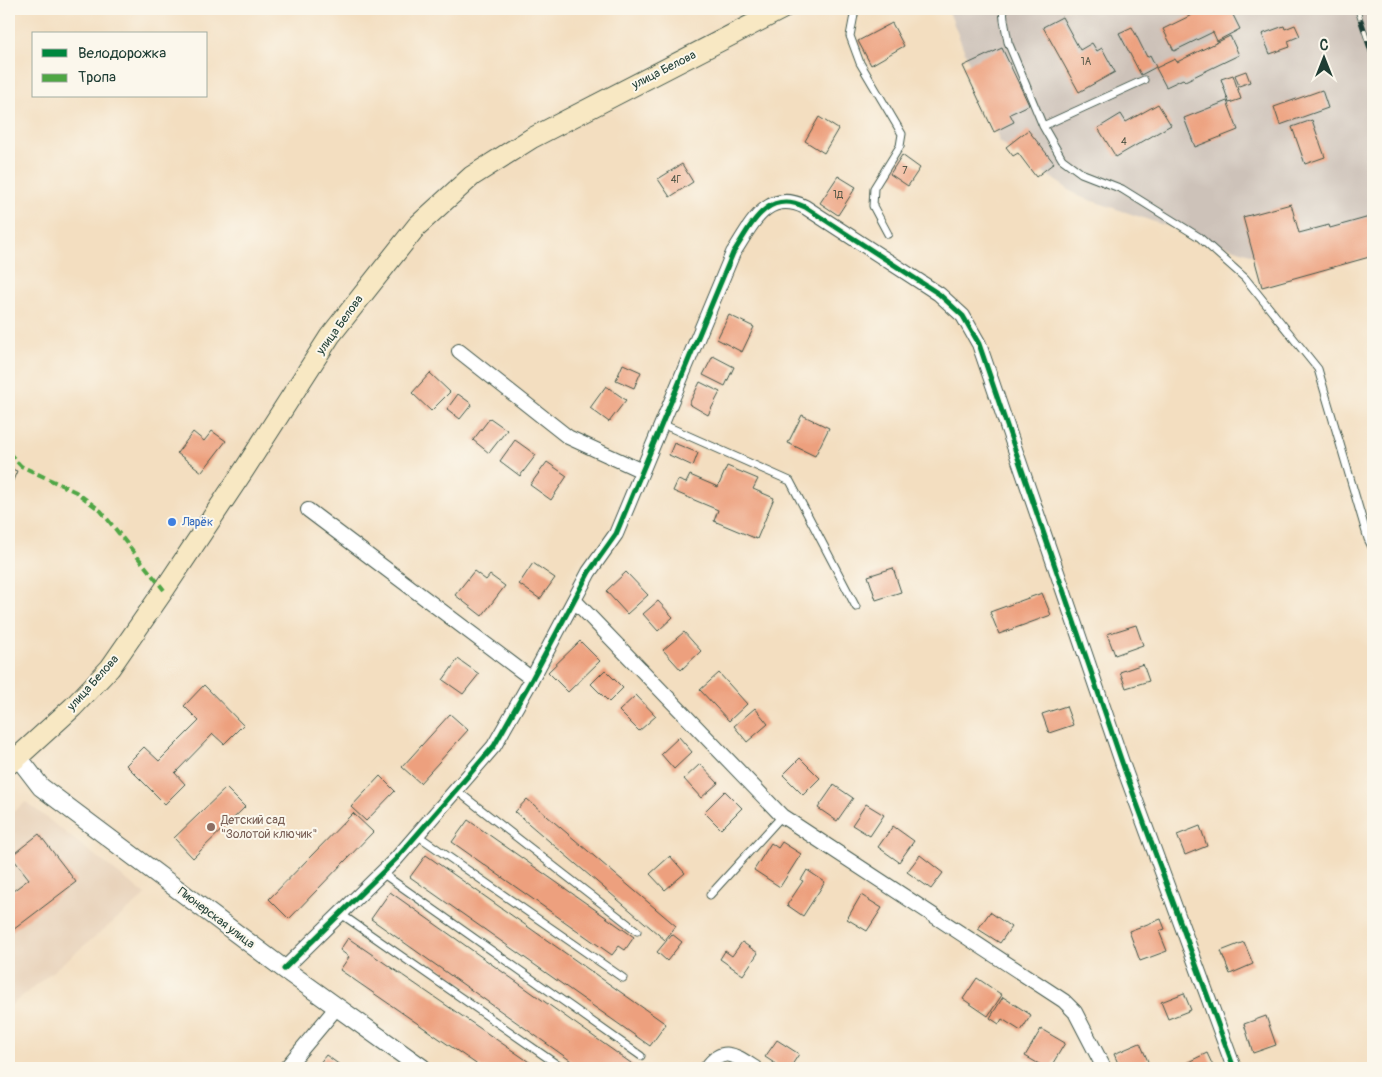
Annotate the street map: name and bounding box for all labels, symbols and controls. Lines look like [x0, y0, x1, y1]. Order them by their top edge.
legend [32, 32, 208, 98]
north arrow [1300, 32, 1350, 82]
text: С [1320, 37, 1329, 54]
text: Велодорожка [78, 44, 166, 63]
street label: улица Белова [629, 47, 699, 93]
house number: 1А [1081, 56, 1092, 68]
text: Тропа [78, 68, 116, 87]
house number: 4 [1121, 136, 1127, 148]
house number: 7 [902, 165, 908, 177]
house number: 4Г [671, 174, 682, 186]
house number: 1Д [833, 189, 844, 201]
street label: улица Белова [313, 292, 367, 358]
place label: Ларёк [181, 515, 213, 530]
marker: Ларёк [166, 516, 178, 528]
street label: улица Белова [63, 652, 122, 715]
place label: Детский сад "Золотой ключик" [220, 813, 317, 842]
marker: Детский сад "Золотой ключик" [205, 821, 217, 833]
street label: Пионерская улица [175, 884, 258, 952]

